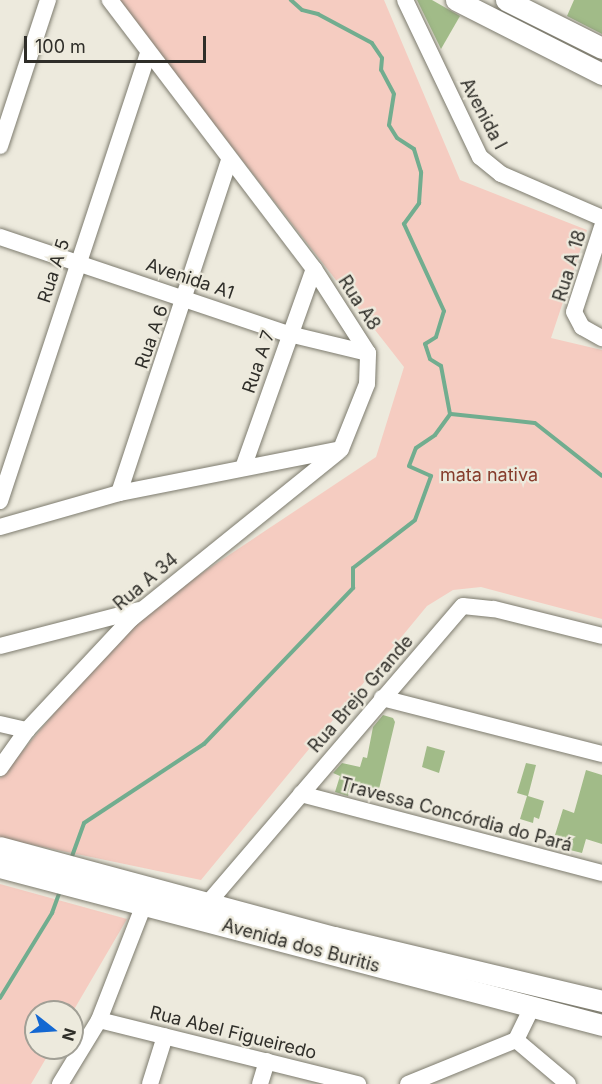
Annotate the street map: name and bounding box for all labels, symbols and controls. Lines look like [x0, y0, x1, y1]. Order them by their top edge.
scale bar [27, 24, 208, 62]
text: 100 m [35, 36, 86, 57]
street label: Avenida I [455, 75, 511, 153]
street label: Rua A 18 [549, 228, 591, 304]
street label: Rua A 5 [34, 236, 74, 306]
street label: Avenida A1 [143, 254, 237, 304]
street label: Rua A8 [333, 272, 385, 334]
street label: Rua A 6 [131, 302, 173, 372]
street label: Rua A 7 [238, 328, 280, 396]
park label: mata nativa [440, 464, 538, 486]
street label: Rua A 34 [109, 549, 183, 615]
street label: Rua Brejo Grande [304, 631, 418, 757]
street label: Travessa Concórdia do Pará [337, 774, 575, 856]
street label: Avenida dos Buritis [220, 915, 382, 977]
north arrow [24, 1000, 84, 1060]
street label: Rua Abel Figueiredo [147, 1002, 319, 1064]
text: N [58, 1026, 81, 1043]

